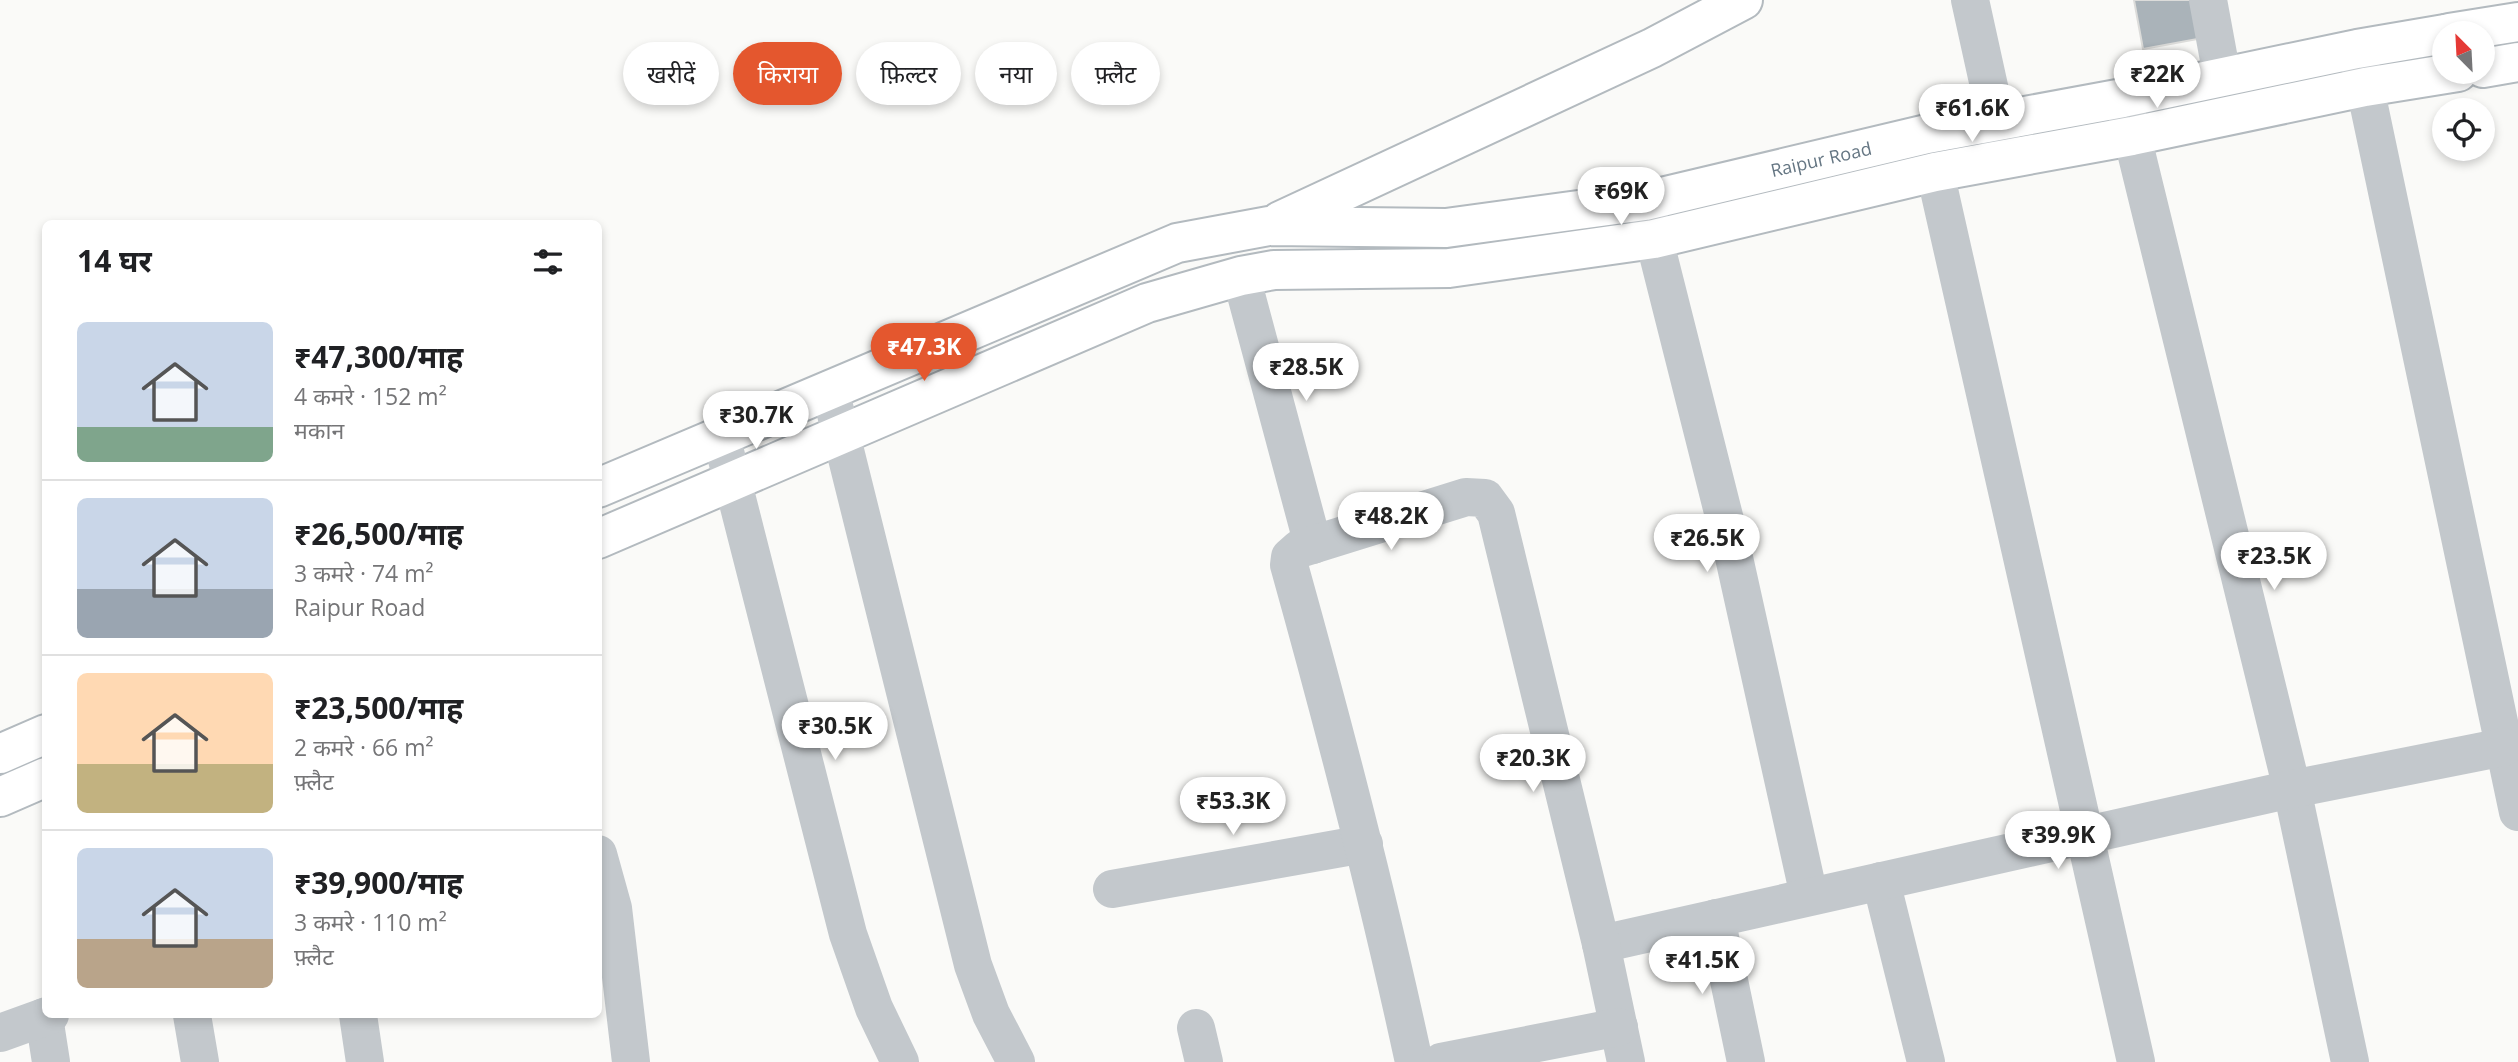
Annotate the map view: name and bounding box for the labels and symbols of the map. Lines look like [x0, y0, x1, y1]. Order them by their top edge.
north arrow [2432, 21, 2496, 84]
pin: ₹22K [2116, 50, 2198, 110]
pin: ₹61.6K [1915, 85, 2029, 144]
street label: Raipur Road [1768, 136, 1874, 182]
pin: ₹69K [1580, 168, 1662, 227]
pin: ₹47.3K [867, 324, 981, 383]
pin: ₹28.5K [1249, 344, 1363, 403]
pin: ₹30.7K [699, 392, 813, 451]
pin: ₹48.2K [1334, 492, 1448, 552]
pin: ₹26.5K [1650, 514, 1764, 574]
pin: ₹23.5K [2217, 532, 2331, 592]
pin: ₹30.5K [778, 702, 892, 762]
pin: ₹20.3K [1476, 734, 1590, 794]
pin: ₹53.3K [1176, 778, 1290, 837]
pin: ₹39.9K [2001, 812, 2115, 871]
pin: ₹41.5K [1645, 936, 1759, 996]

